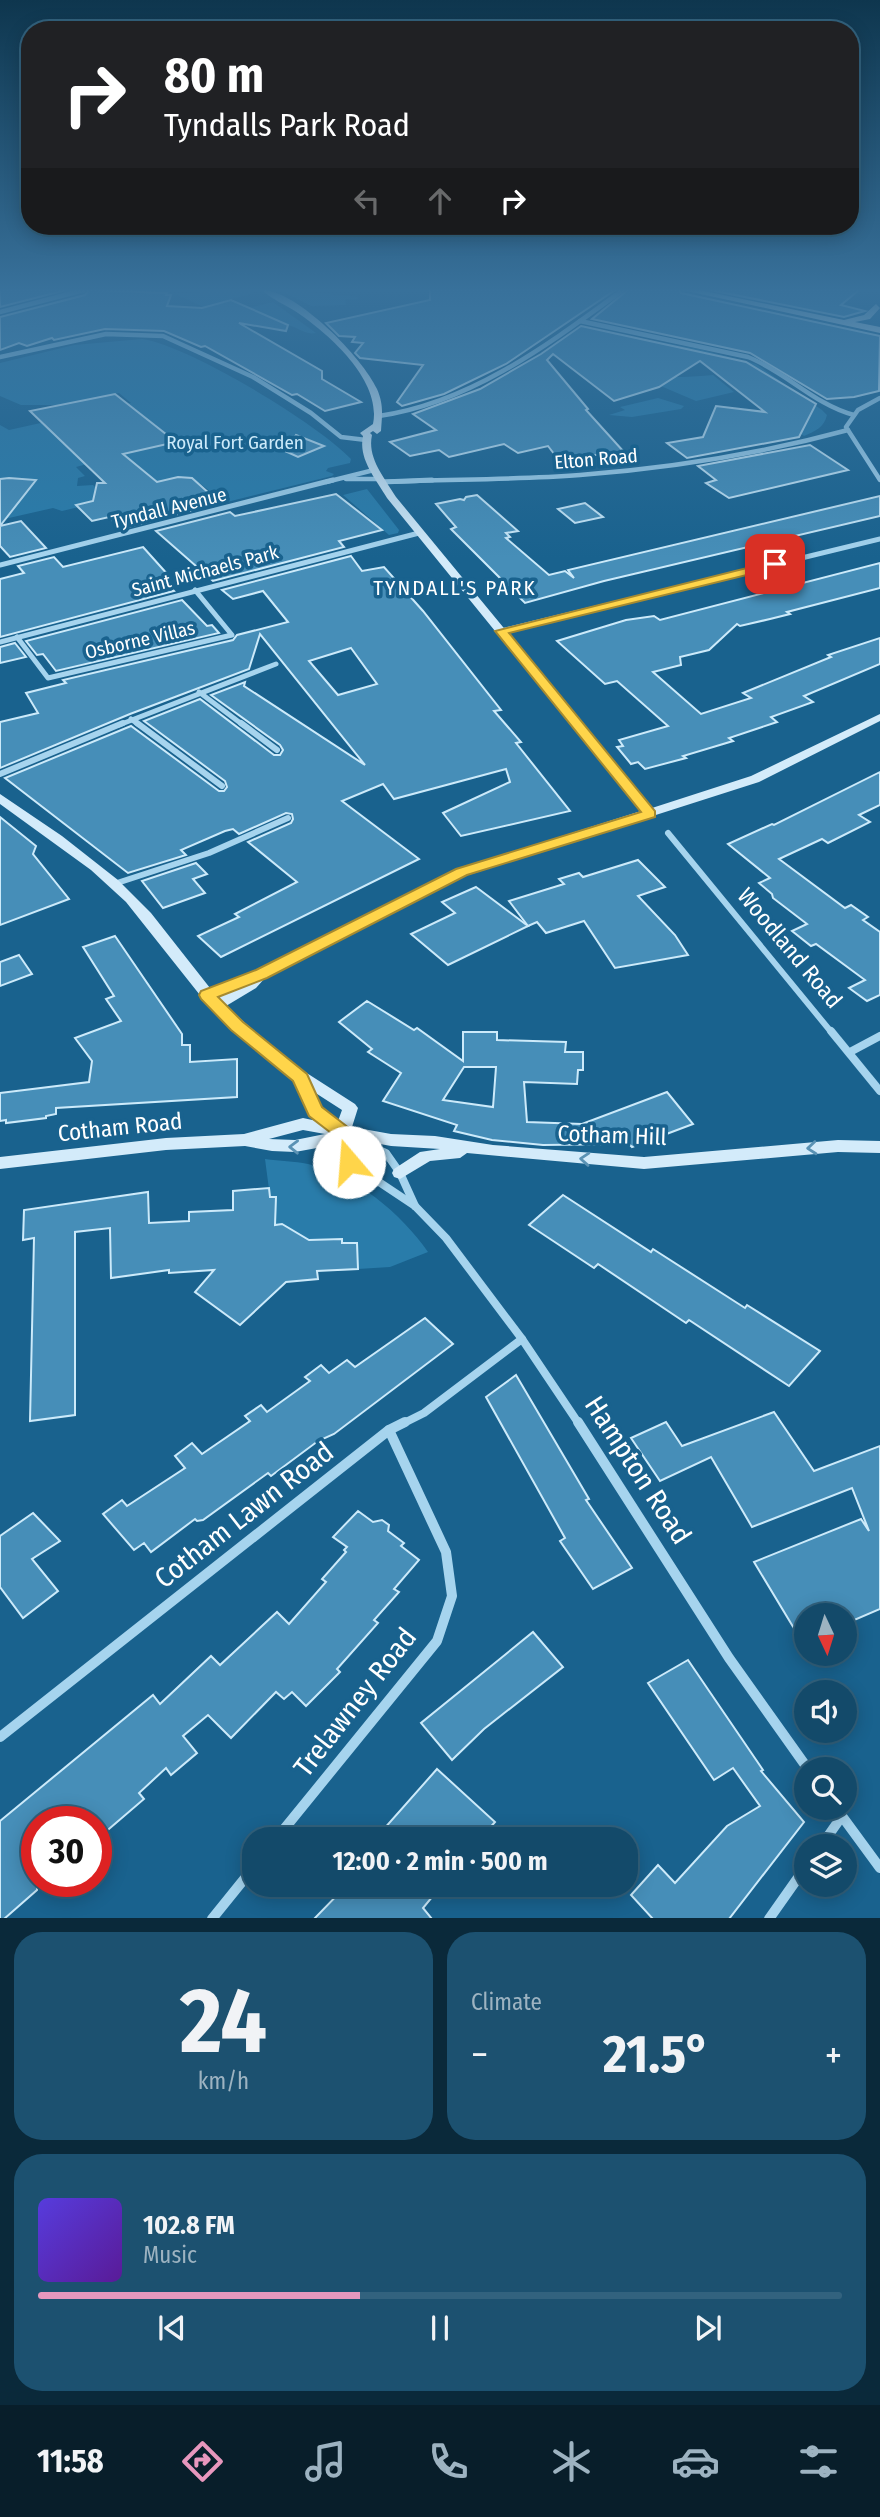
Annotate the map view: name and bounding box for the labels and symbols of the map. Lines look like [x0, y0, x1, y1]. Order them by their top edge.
park label: Royal Fort Garden [166, 431, 304, 454]
street label: Elton Road [553, 444, 639, 474]
street label: Tyndall Avenue [109, 483, 229, 533]
pin [745, 534, 805, 594]
street label: Saint Michaels Park [129, 540, 281, 602]
district label: TYNDALL'S PARK [373, 575, 537, 601]
street label: Osborne Villas [83, 616, 197, 664]
street label: Woodland Road [732, 882, 848, 1014]
street label: Cotham Road [56, 1107, 184, 1147]
street label: Cotham Hill [557, 1119, 667, 1151]
position arrow [312, 1125, 386, 1199]
one-way arrow [289, 1139, 299, 1155]
one-way arrow [806, 1140, 817, 1155]
one-way arrow [579, 1152, 590, 1167]
street label: Hampton Road [578, 1390, 698, 1550]
street label: Cotham Lawn Road [148, 1435, 340, 1595]
north arrow [794, 1603, 858, 1666]
street label: Trelawney Road [287, 1621, 423, 1783]
speed limit sign: 30 [21, 1806, 112, 1897]

